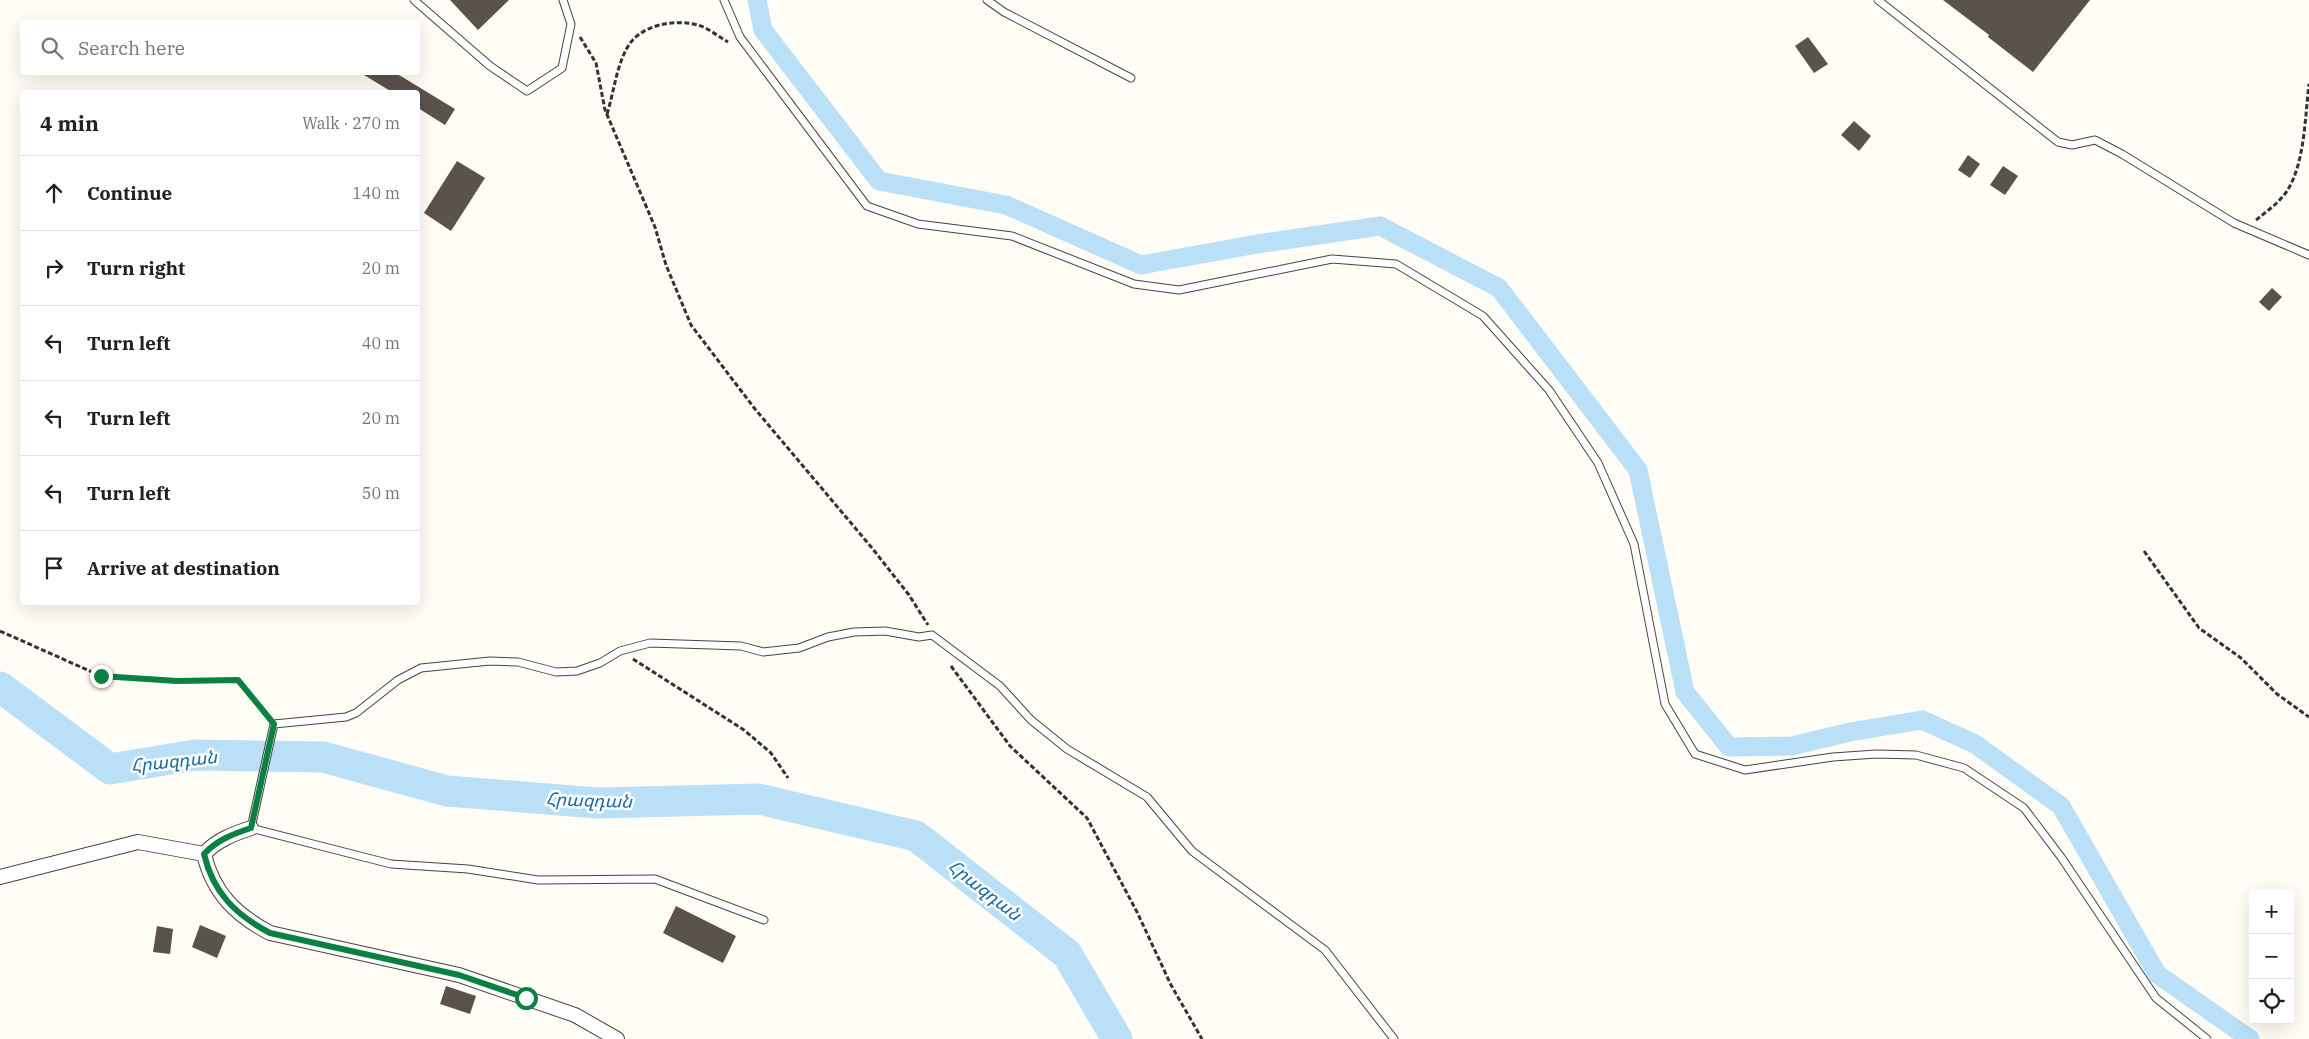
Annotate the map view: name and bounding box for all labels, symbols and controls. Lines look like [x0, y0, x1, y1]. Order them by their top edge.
search box [20, 20, 420, 75]
icon: search [38, 34, 66, 62]
text: Search here [78, 36, 185, 60]
text: 4 min [40, 109, 99, 137]
text: Walk · 270 m [302, 113, 400, 133]
icon: ahead [40, 179, 68, 207]
text: Continue [87, 181, 172, 205]
text: 140 m [352, 183, 400, 203]
icon: right [40, 254, 68, 282]
text: Turn right [87, 256, 185, 280]
text: 20 m [362, 258, 400, 278]
icon: left [40, 329, 68, 357]
text: Turn left [87, 331, 170, 355]
text: 40 m [362, 333, 400, 353]
icon: left [40, 404, 68, 432]
text: Turn left [87, 406, 170, 430]
text: 20 m [362, 408, 400, 428]
icon: left [40, 479, 68, 507]
text: Turn left [87, 481, 170, 505]
text: 50 m [362, 483, 400, 503]
icon: arrive [40, 554, 68, 582]
text: Arrive at destination [87, 556, 280, 580]
route end [90, 665, 113, 688]
water label: Հրազդան [130, 745, 219, 777]
water label: Հրազդան [546, 787, 634, 813]
water label: Հրազդան [944, 854, 1027, 926]
map controls [2249, 889, 2294, 1024]
button: + [2249, 889, 2294, 934]
button: − [2249, 934, 2294, 979]
button: locate [2249, 979, 2294, 1024]
route start [515, 987, 538, 1010]

